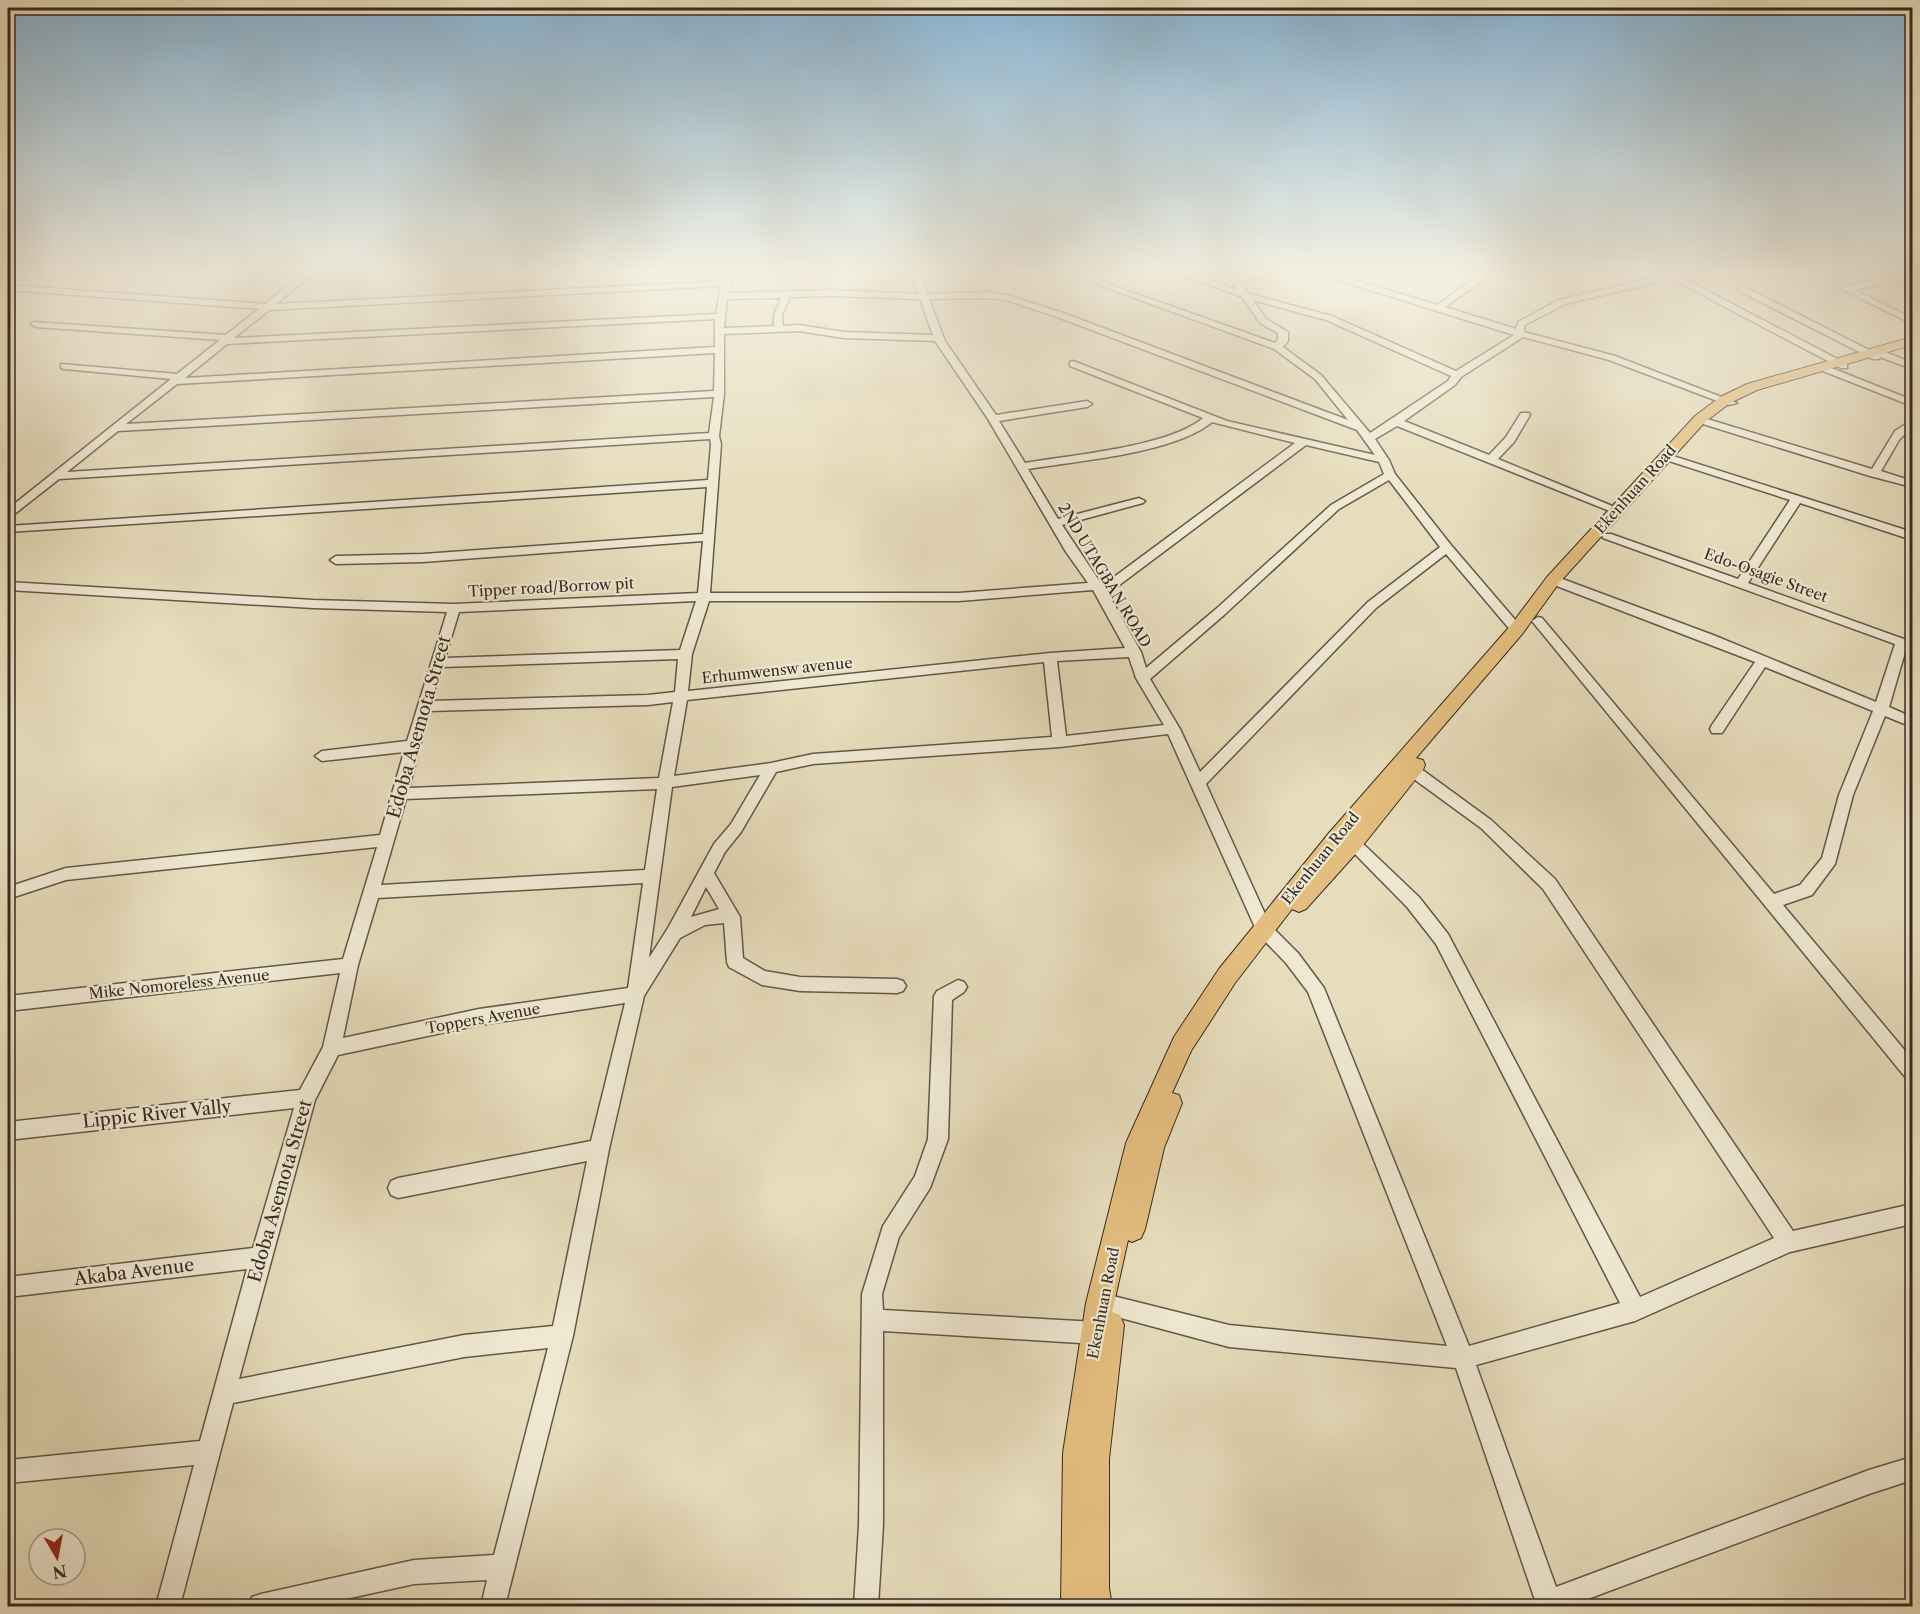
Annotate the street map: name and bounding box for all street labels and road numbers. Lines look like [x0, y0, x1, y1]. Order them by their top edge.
street label: Ekenhuan Road [1590, 441, 1680, 537]
street label: 2ND UTAGBAN ROAD [1054, 499, 1156, 651]
street label: Edo-Osagie Street [1702, 544, 1831, 606]
street label: Tipper road/Borrow pit [468, 573, 635, 601]
street label: Edoba Asemota Street [382, 632, 456, 821]
street label: Erhumwensw avenue [701, 653, 853, 687]
street label: Ekenhuan Road [1277, 808, 1363, 908]
street label: Mike Nomoreless Avenue [88, 965, 270, 1003]
street label: Toppers Avenue [425, 999, 541, 1037]
street label: Lippic River Vally [81, 1095, 234, 1133]
street label: Edoba Asemota Street [243, 1096, 317, 1285]
street label: Ekenhuan Road [1083, 1246, 1123, 1360]
street label: Akaba Avenue [72, 1254, 195, 1290]

